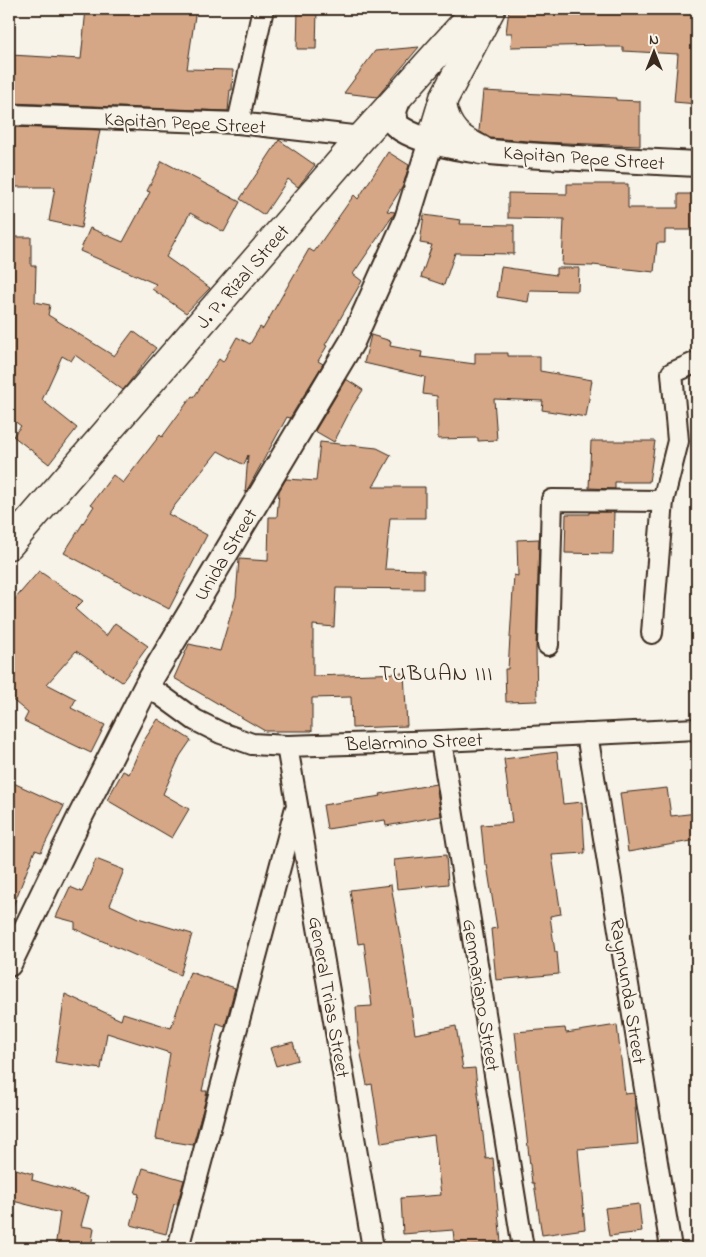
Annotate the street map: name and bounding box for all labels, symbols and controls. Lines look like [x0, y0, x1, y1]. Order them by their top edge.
north arrow [628, 28, 678, 78]
text: N [649, 30, 659, 51]
street label: Kapitan Pepe Street [103, 106, 267, 143]
street label: Kapitan Pepe Street [502, 139, 666, 180]
street label: J. P. Rizal Street [190, 219, 298, 337]
street label: Unida Street [188, 503, 266, 607]
district label: TUBUAN III [379, 659, 493, 691]
street label: Belarmino Street [344, 727, 484, 760]
street label: General Trias Street [299, 914, 356, 1081]
street label: Raymunda Street [601, 916, 652, 1067]
street label: Genmariano Street [453, 917, 506, 1074]

